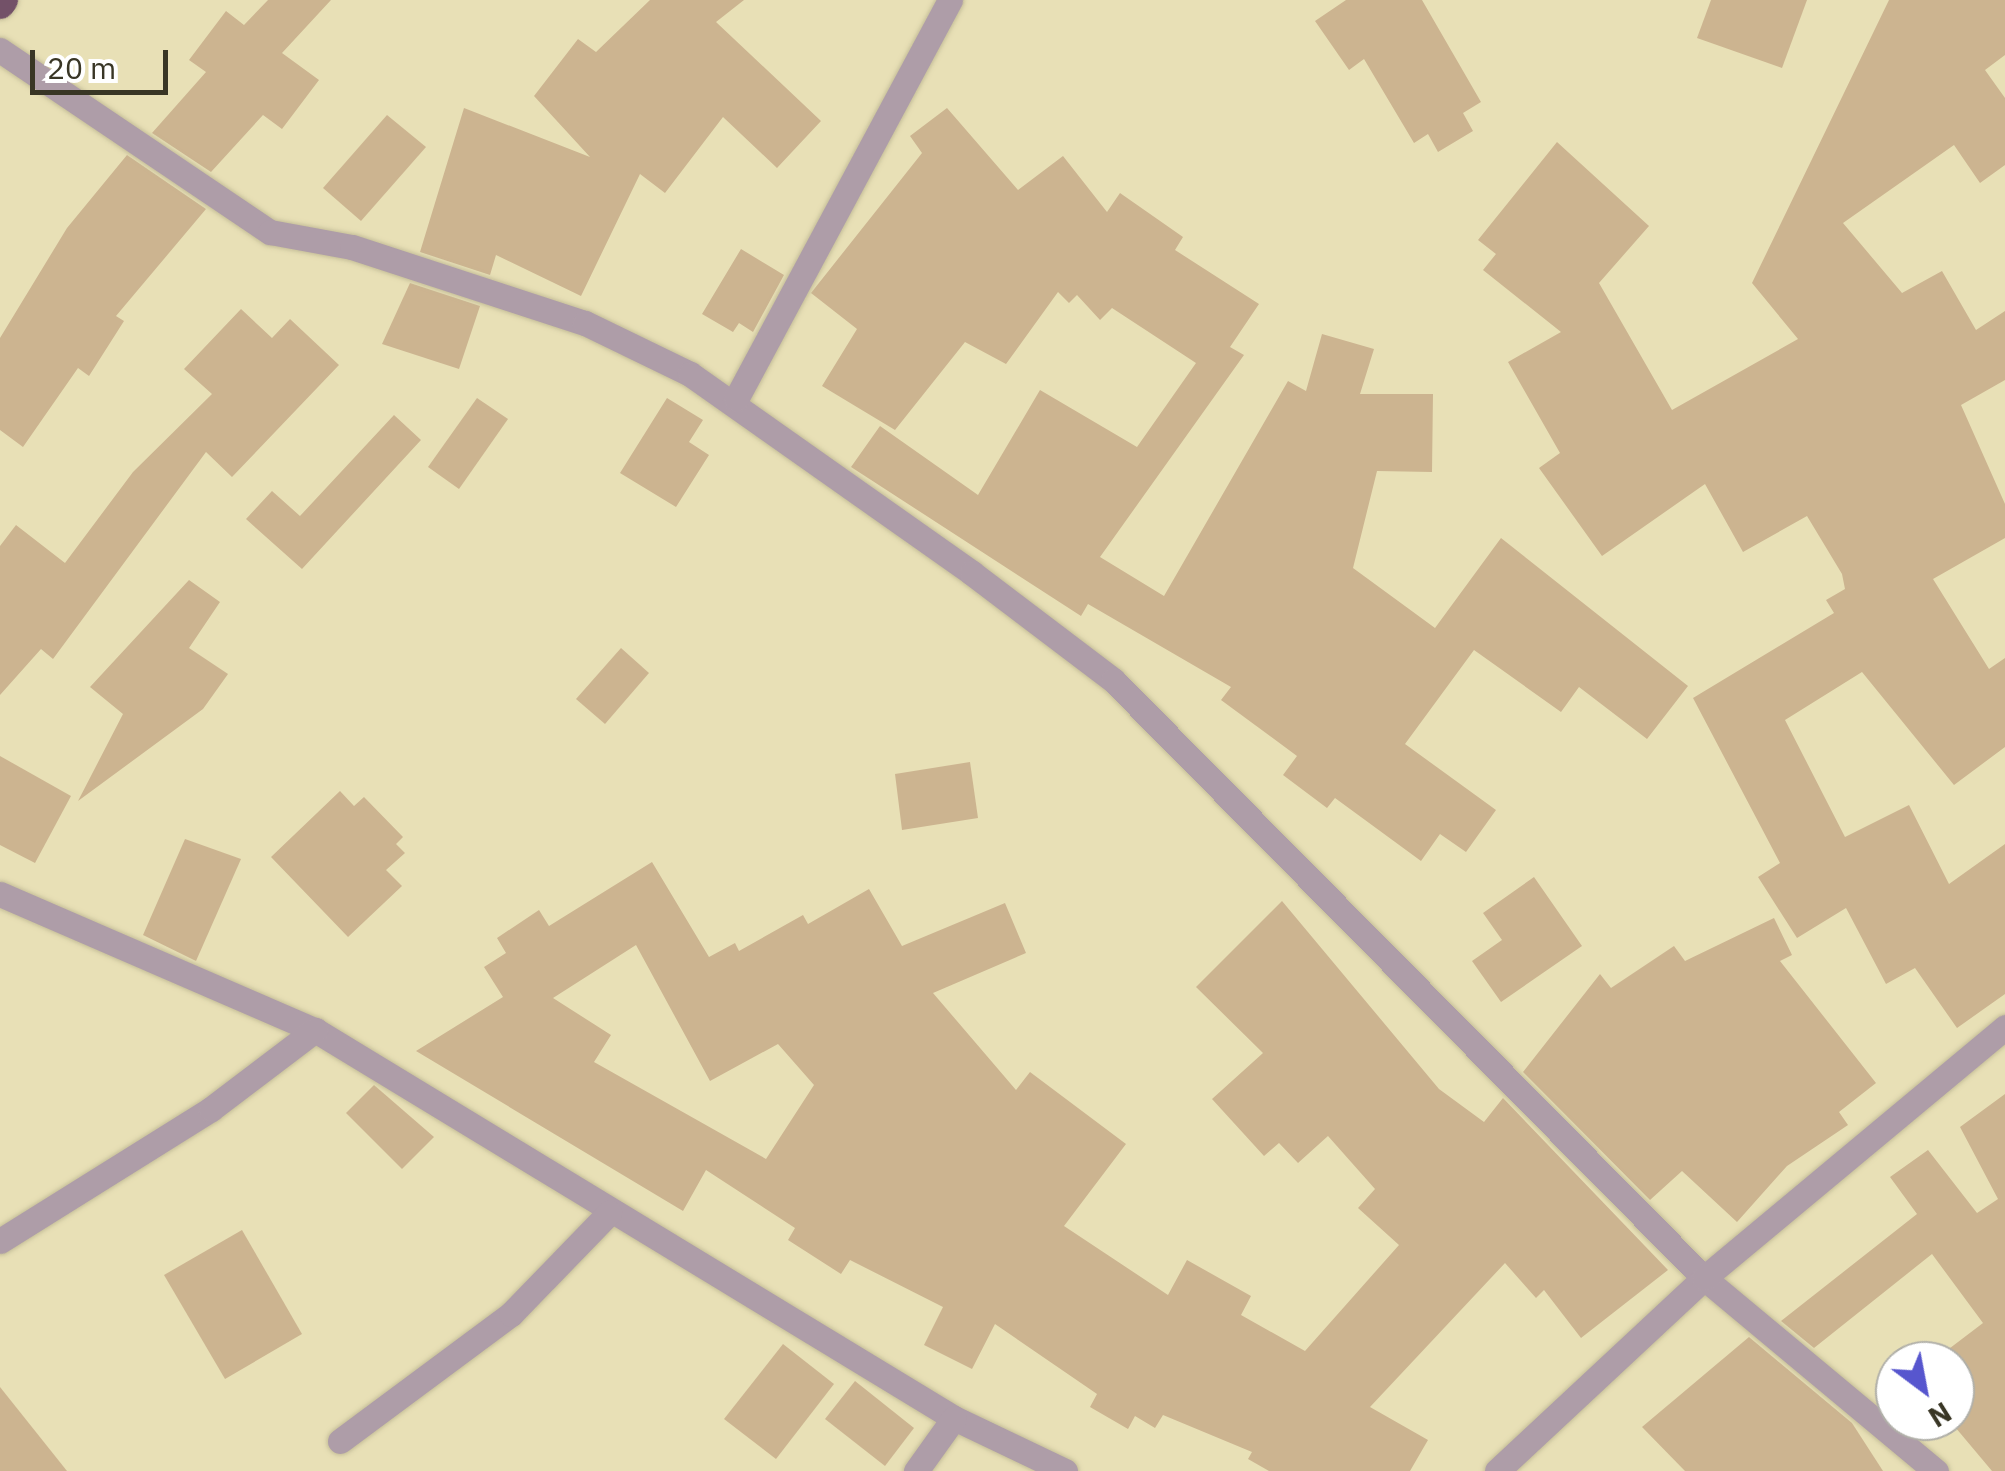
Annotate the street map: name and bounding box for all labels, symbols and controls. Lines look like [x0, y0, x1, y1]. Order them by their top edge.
scale bar [35, 30, 172, 92]
text: 20 m [47, 48, 116, 87]
north arrow [1875, 1341, 1975, 1441]
text: N [1922, 1394, 1959, 1436]

